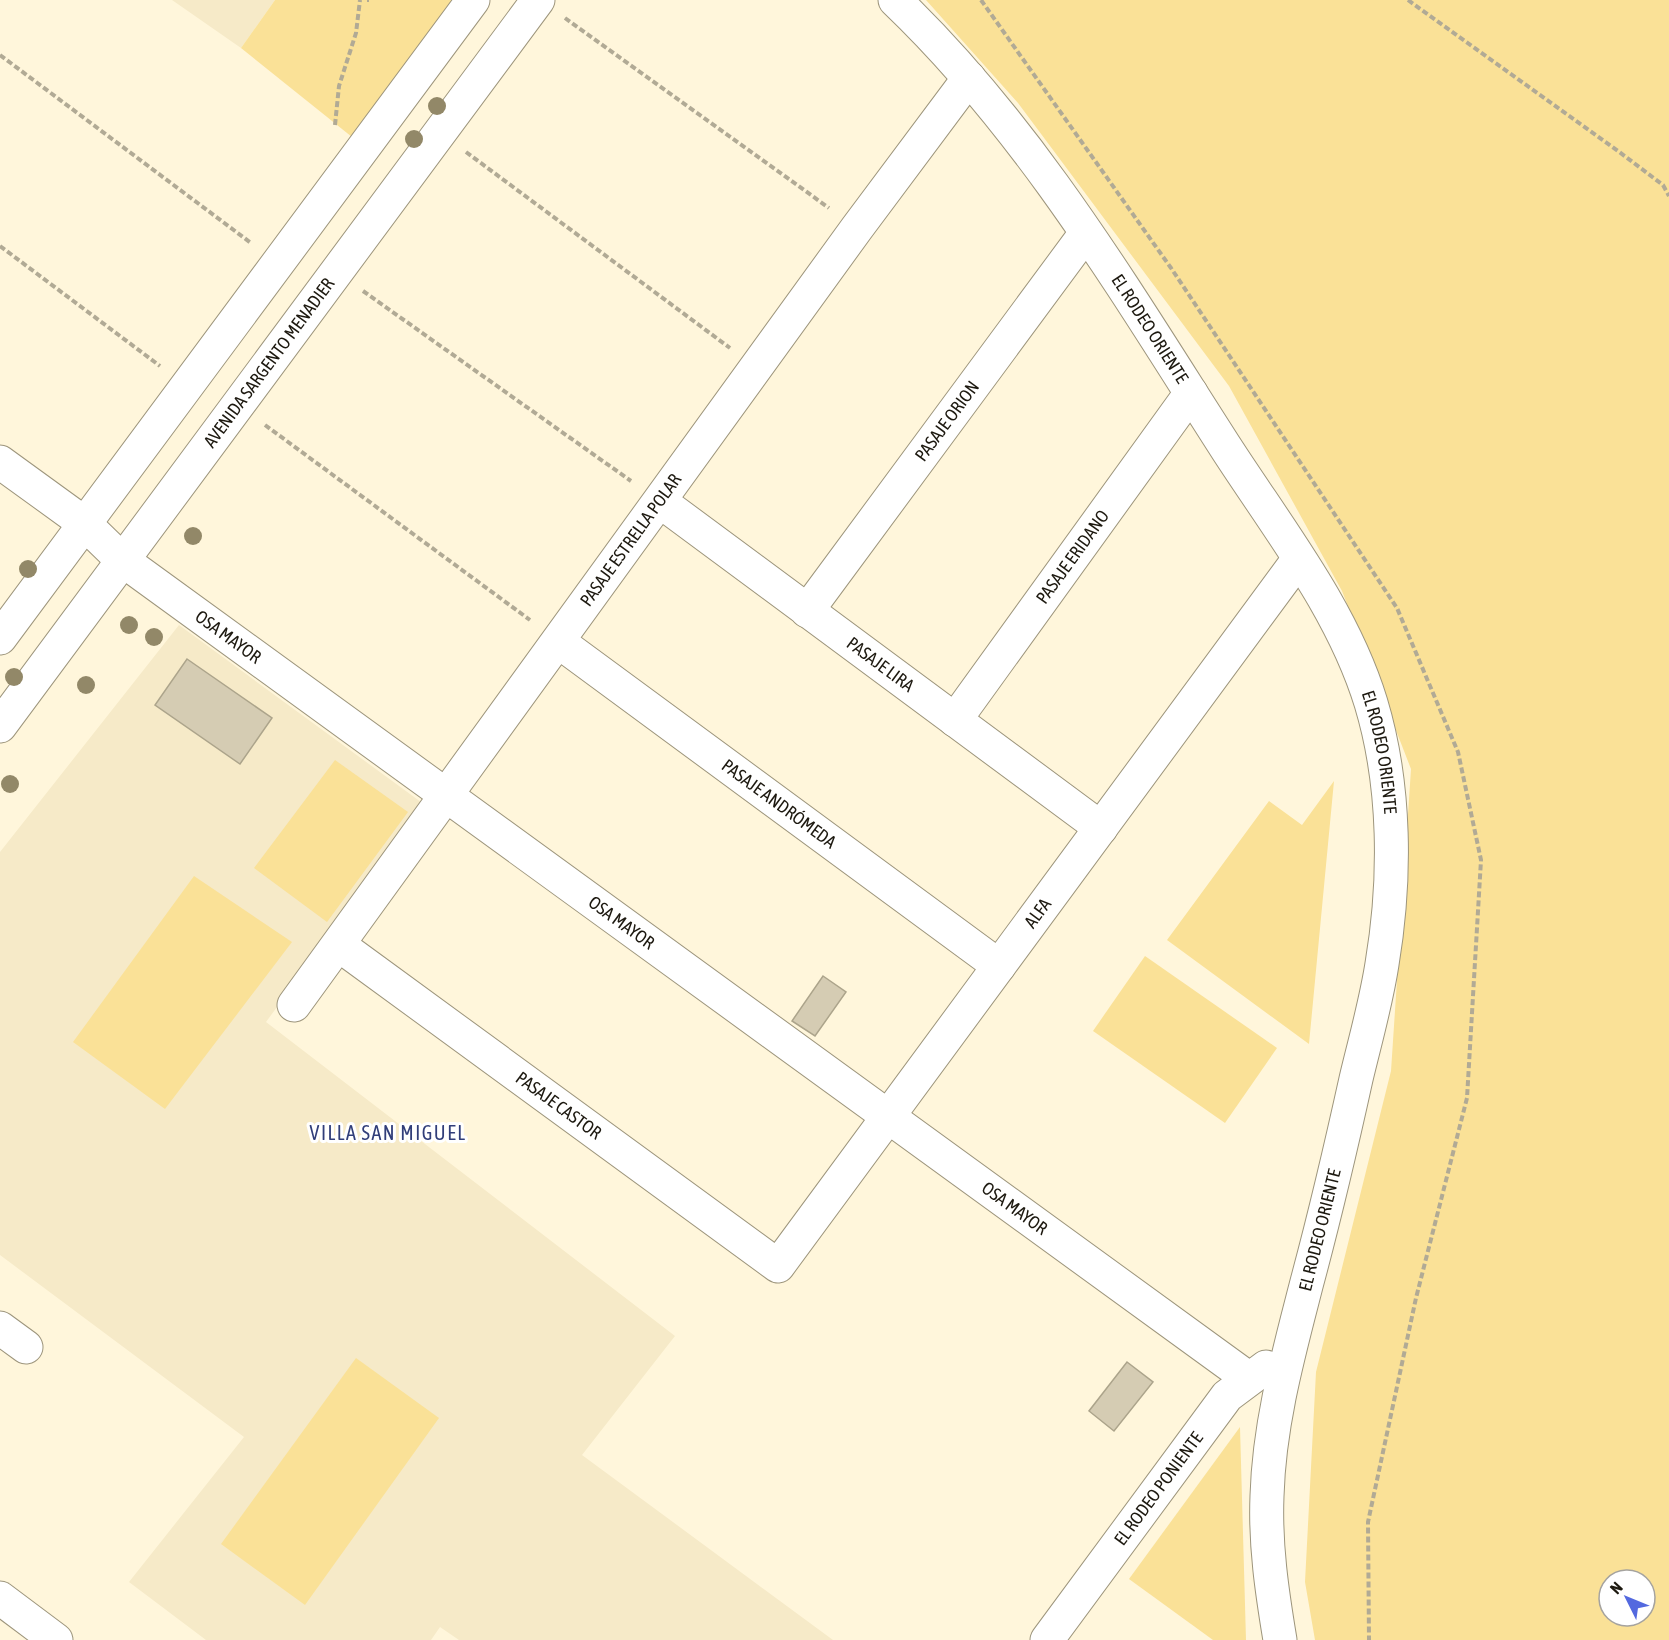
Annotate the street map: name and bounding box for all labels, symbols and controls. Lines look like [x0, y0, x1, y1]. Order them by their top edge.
street label: EL RODEO ORIENTE [1108, 270, 1193, 387]
street label: AVENIDA SARGENTO MENADIER [199, 274, 338, 451]
street label: PASAJE ORION [910, 377, 983, 465]
street label: PASAJE ESTRELLA POLAR [575, 470, 685, 610]
street label: PASAJE ERIDANO [1031, 506, 1113, 608]
street label: OSA MAYOR [191, 606, 266, 667]
street label: PASAJE LIRA [843, 632, 919, 696]
street label: EL RODEO ORIENTE [1358, 688, 1401, 815]
street label: PASAJE ANDRÓMEDA [718, 754, 841, 853]
street label: OSA MAYOR [585, 891, 659, 953]
street label: ALFA [1020, 894, 1055, 932]
street label: PASAJE CASTOR [512, 1067, 606, 1143]
district label: VILLA SAN MIGUEL [310, 1121, 466, 1144]
street label: EL RODEO ORIENTE [1294, 1166, 1345, 1293]
street label: OSA MAYOR [978, 1177, 1052, 1239]
street label: EL RODEO PONIENTE [1109, 1427, 1207, 1549]
north arrow [1597, 1568, 1657, 1628]
text: N [1606, 1578, 1626, 1597]

